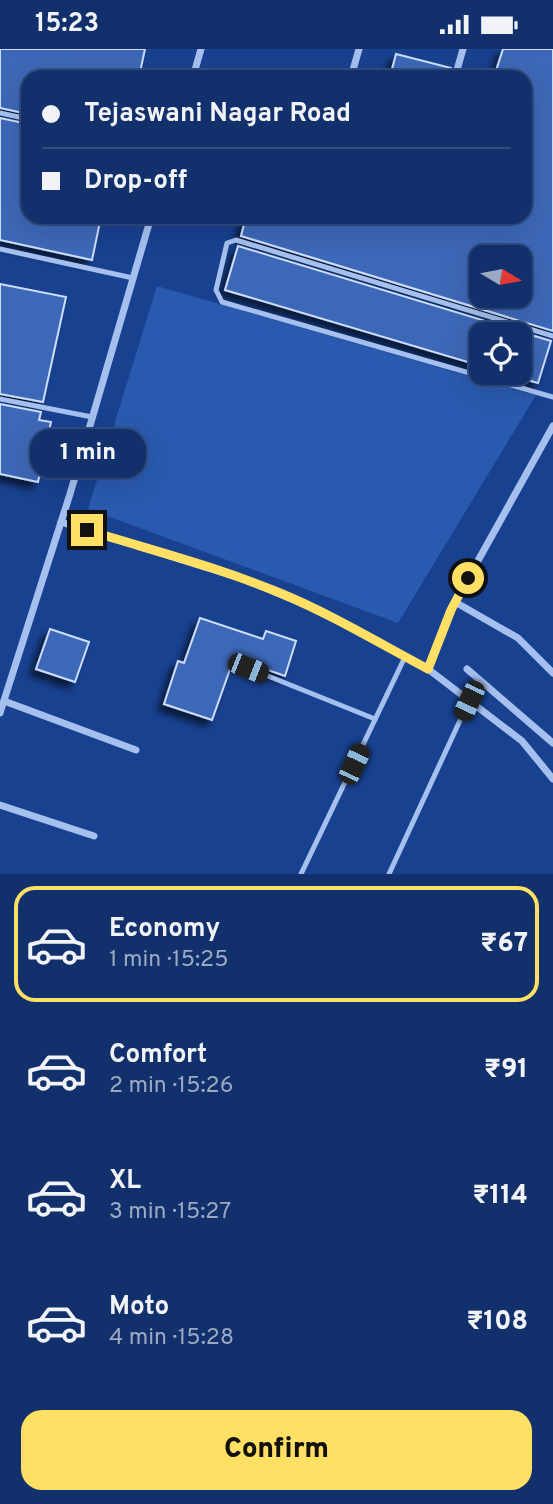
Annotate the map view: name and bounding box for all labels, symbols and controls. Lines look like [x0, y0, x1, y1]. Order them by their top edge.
text: 15:23 [35, 8, 99, 41]
text: Tejaswani Nagar Road [84, 98, 351, 131]
text: Drop-off [84, 165, 187, 198]
north arrow [469, 245, 532, 308]
map controls [469, 245, 532, 385]
button: locate [469, 322, 532, 385]
callout: 1 min [29, 428, 145, 477]
text: 1 min [60, 439, 116, 468]
route end [71, 514, 103, 546]
route start [452, 562, 484, 594]
car [225, 650, 272, 686]
car [451, 678, 488, 724]
car [336, 741, 373, 787]
icon: car [25, 913, 88, 976]
text: Economy [109, 913, 220, 946]
text: ₹67 [480, 928, 528, 961]
text: 1 min · 15:25 [109, 946, 228, 975]
icon: car [25, 1039, 88, 1102]
text: Comfort [109, 1039, 207, 1072]
text: ₹91 [484, 1054, 528, 1087]
text: 2 min · 15:26 [109, 1072, 233, 1101]
icon: car [25, 1165, 88, 1228]
text: XL [109, 1165, 141, 1198]
text: ₹114 [472, 1180, 528, 1213]
text: 3 min · 15:27 [109, 1198, 231, 1227]
icon: car [25, 1291, 88, 1354]
text: Moto [109, 1291, 169, 1324]
text: ₹108 [466, 1306, 528, 1339]
text: 4 min · 15:28 [109, 1324, 234, 1353]
button: Confirm [21, 1410, 532, 1490]

